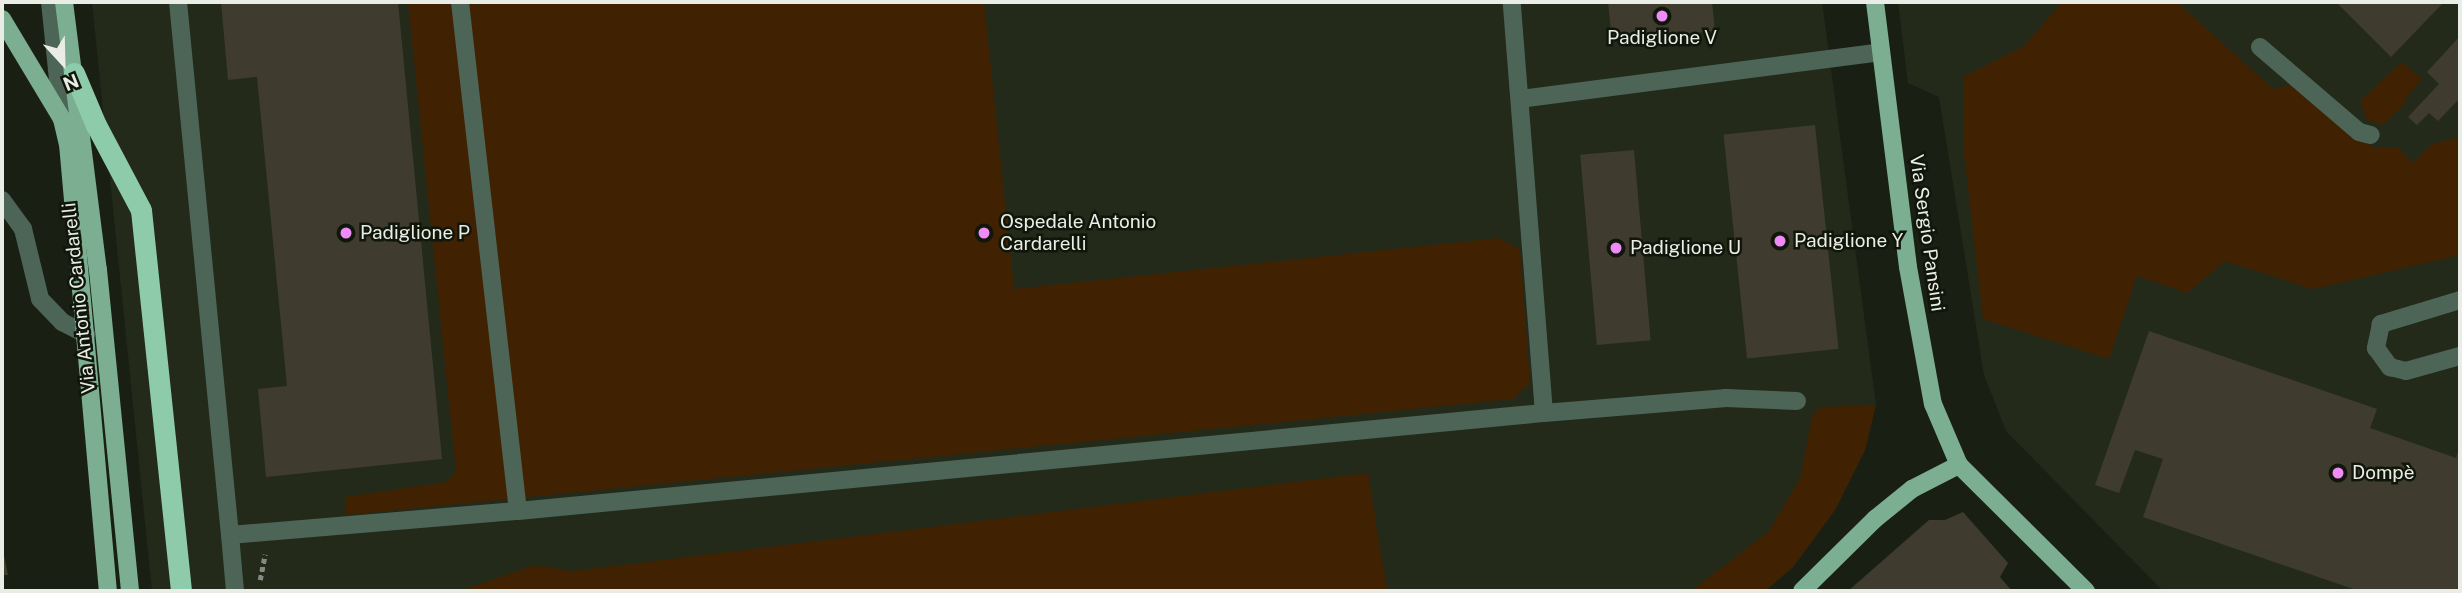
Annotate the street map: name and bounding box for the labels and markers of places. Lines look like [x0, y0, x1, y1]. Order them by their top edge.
marker: Padiglione V [1654, 8, 1670, 24]
place label: Padiglione V [1607, 27, 1717, 49]
place label: Ospedale Antonio Cardarelli [1000, 211, 1156, 255]
place label: Padiglione P [360, 222, 470, 244]
marker: Ospedale Antonio Cardarelli [974, 223, 994, 243]
marker: Padiglione P [338, 225, 354, 241]
place label: Padiglione Y [1794, 230, 1903, 252]
marker: Padiglione Y [1772, 233, 1788, 249]
place label: Padiglione U [1630, 237, 1741, 259]
marker: Padiglione U [1608, 240, 1624, 256]
place label: Dompè [2352, 462, 2414, 484]
marker: Dompè [2330, 465, 2346, 481]

